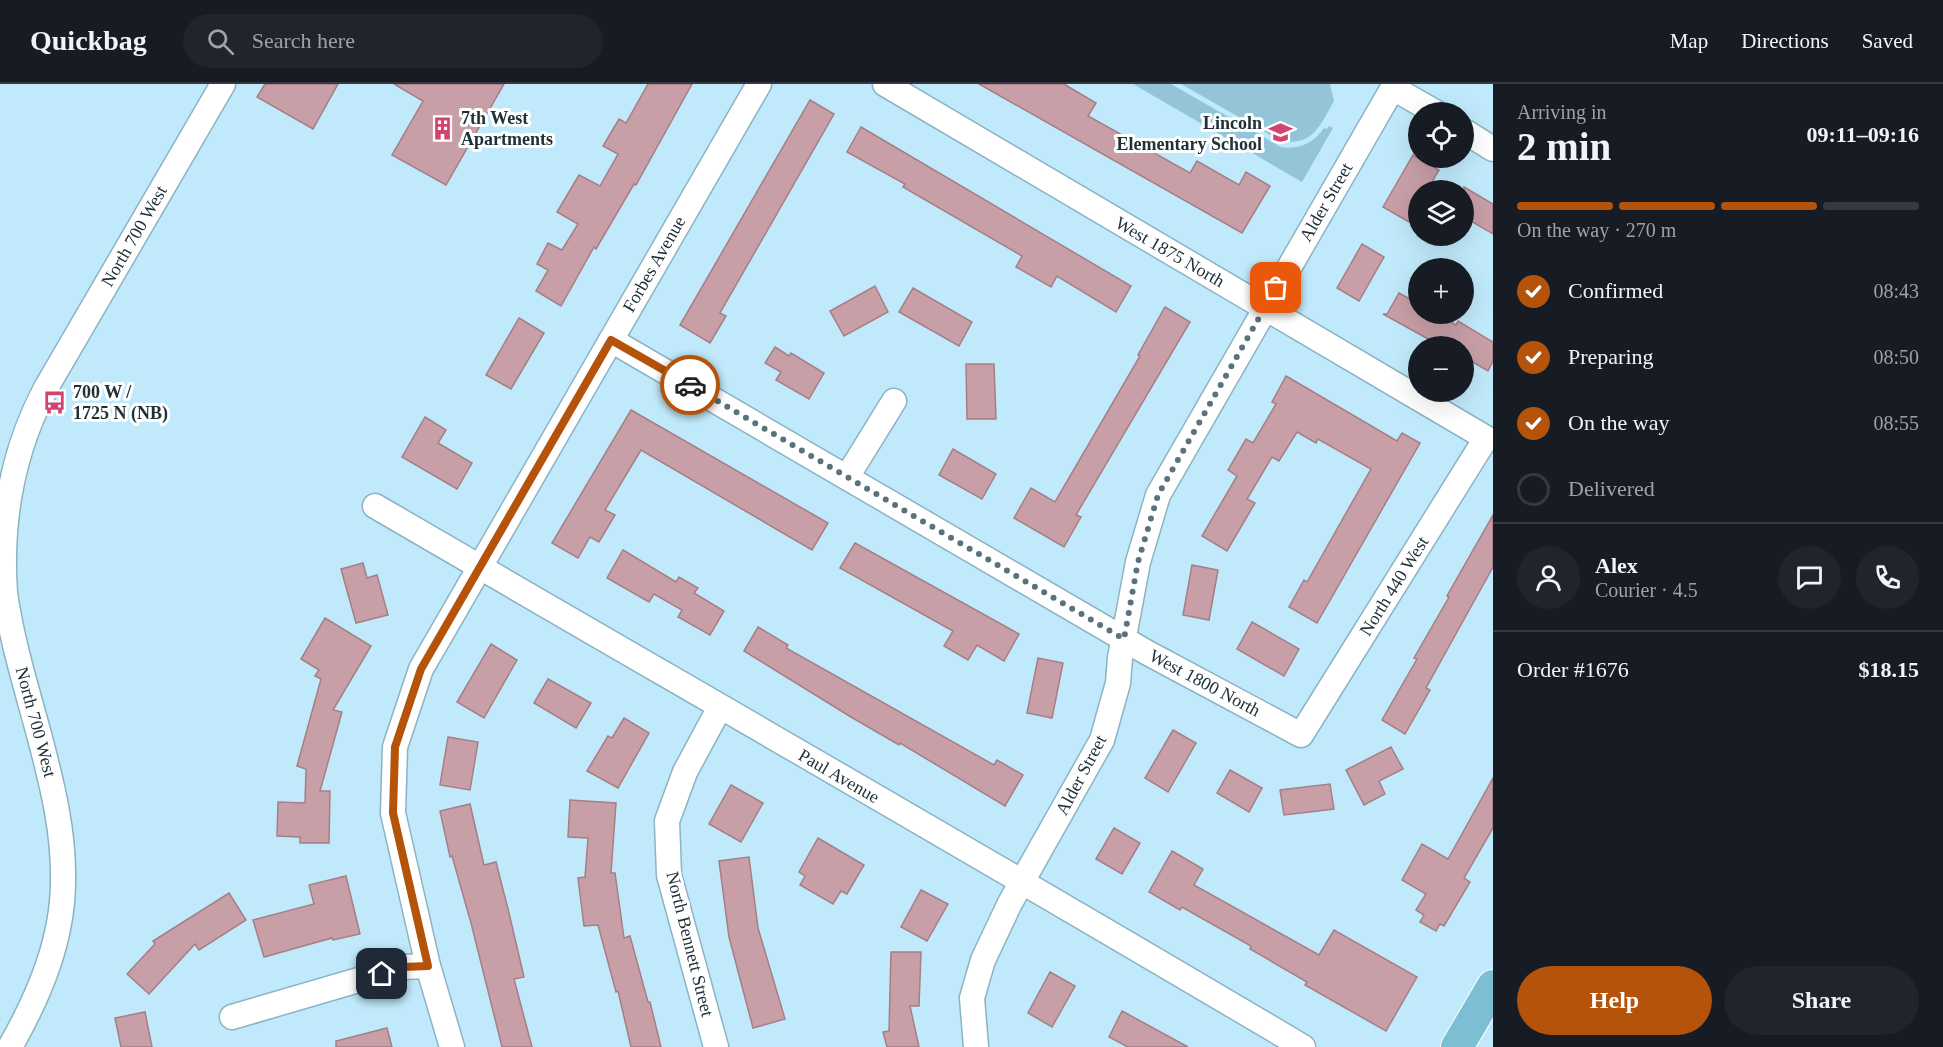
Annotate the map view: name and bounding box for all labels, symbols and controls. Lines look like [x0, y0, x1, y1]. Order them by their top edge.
search box [183, 14, 603, 68]
text: Quickbag [30, 25, 147, 56]
icon: search [204, 25, 237, 58]
text: Search here [252, 28, 355, 53]
text: Map [1670, 29, 1708, 53]
text: Directions [1741, 29, 1829, 53]
text: Saved [1862, 29, 1913, 53]
text: Arriving in [1517, 101, 1606, 123]
map controls [1408, 102, 1474, 402]
button: locate [1408, 102, 1474, 168]
place label: 7th West Apartments [461, 108, 553, 149]
place label: Lincoln Elementary School [1117, 113, 1262, 154]
building icon: 7th West Apartments [430, 115, 456, 141]
school or university icon: Lincoln Elementary School [1267, 120, 1293, 146]
text: 09:11–09:16 [1807, 122, 1919, 147]
text: 2 min [1517, 125, 1611, 168]
street label: Alder Street [1295, 159, 1357, 245]
button: layers [1408, 180, 1474, 246]
street label: North 700 West [97, 182, 171, 290]
street label: Forbes Avenue [619, 213, 689, 315]
street label: West 1875 North [1112, 213, 1228, 291]
text: On the way · 270 m [1517, 219, 1676, 241]
button: + [1408, 258, 1474, 324]
pin [1250, 262, 1301, 313]
icon: bag [1259, 271, 1292, 304]
icon: check [1517, 275, 1550, 308]
text: Confirmed [1568, 278, 1663, 303]
text: 08:43 [1873, 280, 1919, 302]
button: − [1408, 336, 1474, 402]
icon: check [1517, 341, 1550, 374]
text: Preparing [1568, 344, 1654, 369]
text: 08:50 [1873, 346, 1919, 368]
courier [660, 355, 720, 415]
icon: car [674, 369, 707, 402]
place label: 700 W / 1725 N (NB) [73, 382, 168, 424]
bus stop icon: 700 W / 1725 N (NB) [42, 389, 68, 415]
icon: check [1517, 407, 1550, 440]
text: On the way [1568, 410, 1669, 435]
text: 08:55 [1873, 412, 1919, 434]
text: Delivered [1568, 476, 1655, 501]
street label: North 440 West [1356, 533, 1432, 639]
button: person [1517, 546, 1580, 609]
button: chat [1778, 546, 1841, 609]
button: phone [1856, 546, 1919, 609]
text: Alex [1595, 553, 1638, 578]
text: Courier · 4.5 [1595, 579, 1698, 601]
street label: West 1800 North [1146, 645, 1264, 721]
text: Order #1676 [1517, 657, 1629, 682]
text: $18.15 [1859, 657, 1919, 682]
street label: North 700 West [12, 665, 60, 779]
street label: Alder Street [1052, 732, 1110, 818]
street label: Paul Avenue [795, 745, 883, 807]
street label: North Bennett Street [662, 869, 718, 1019]
pin [356, 948, 407, 999]
icon: home [365, 957, 398, 990]
button: Help [1517, 966, 1712, 1035]
button: Share [1724, 966, 1919, 1035]

